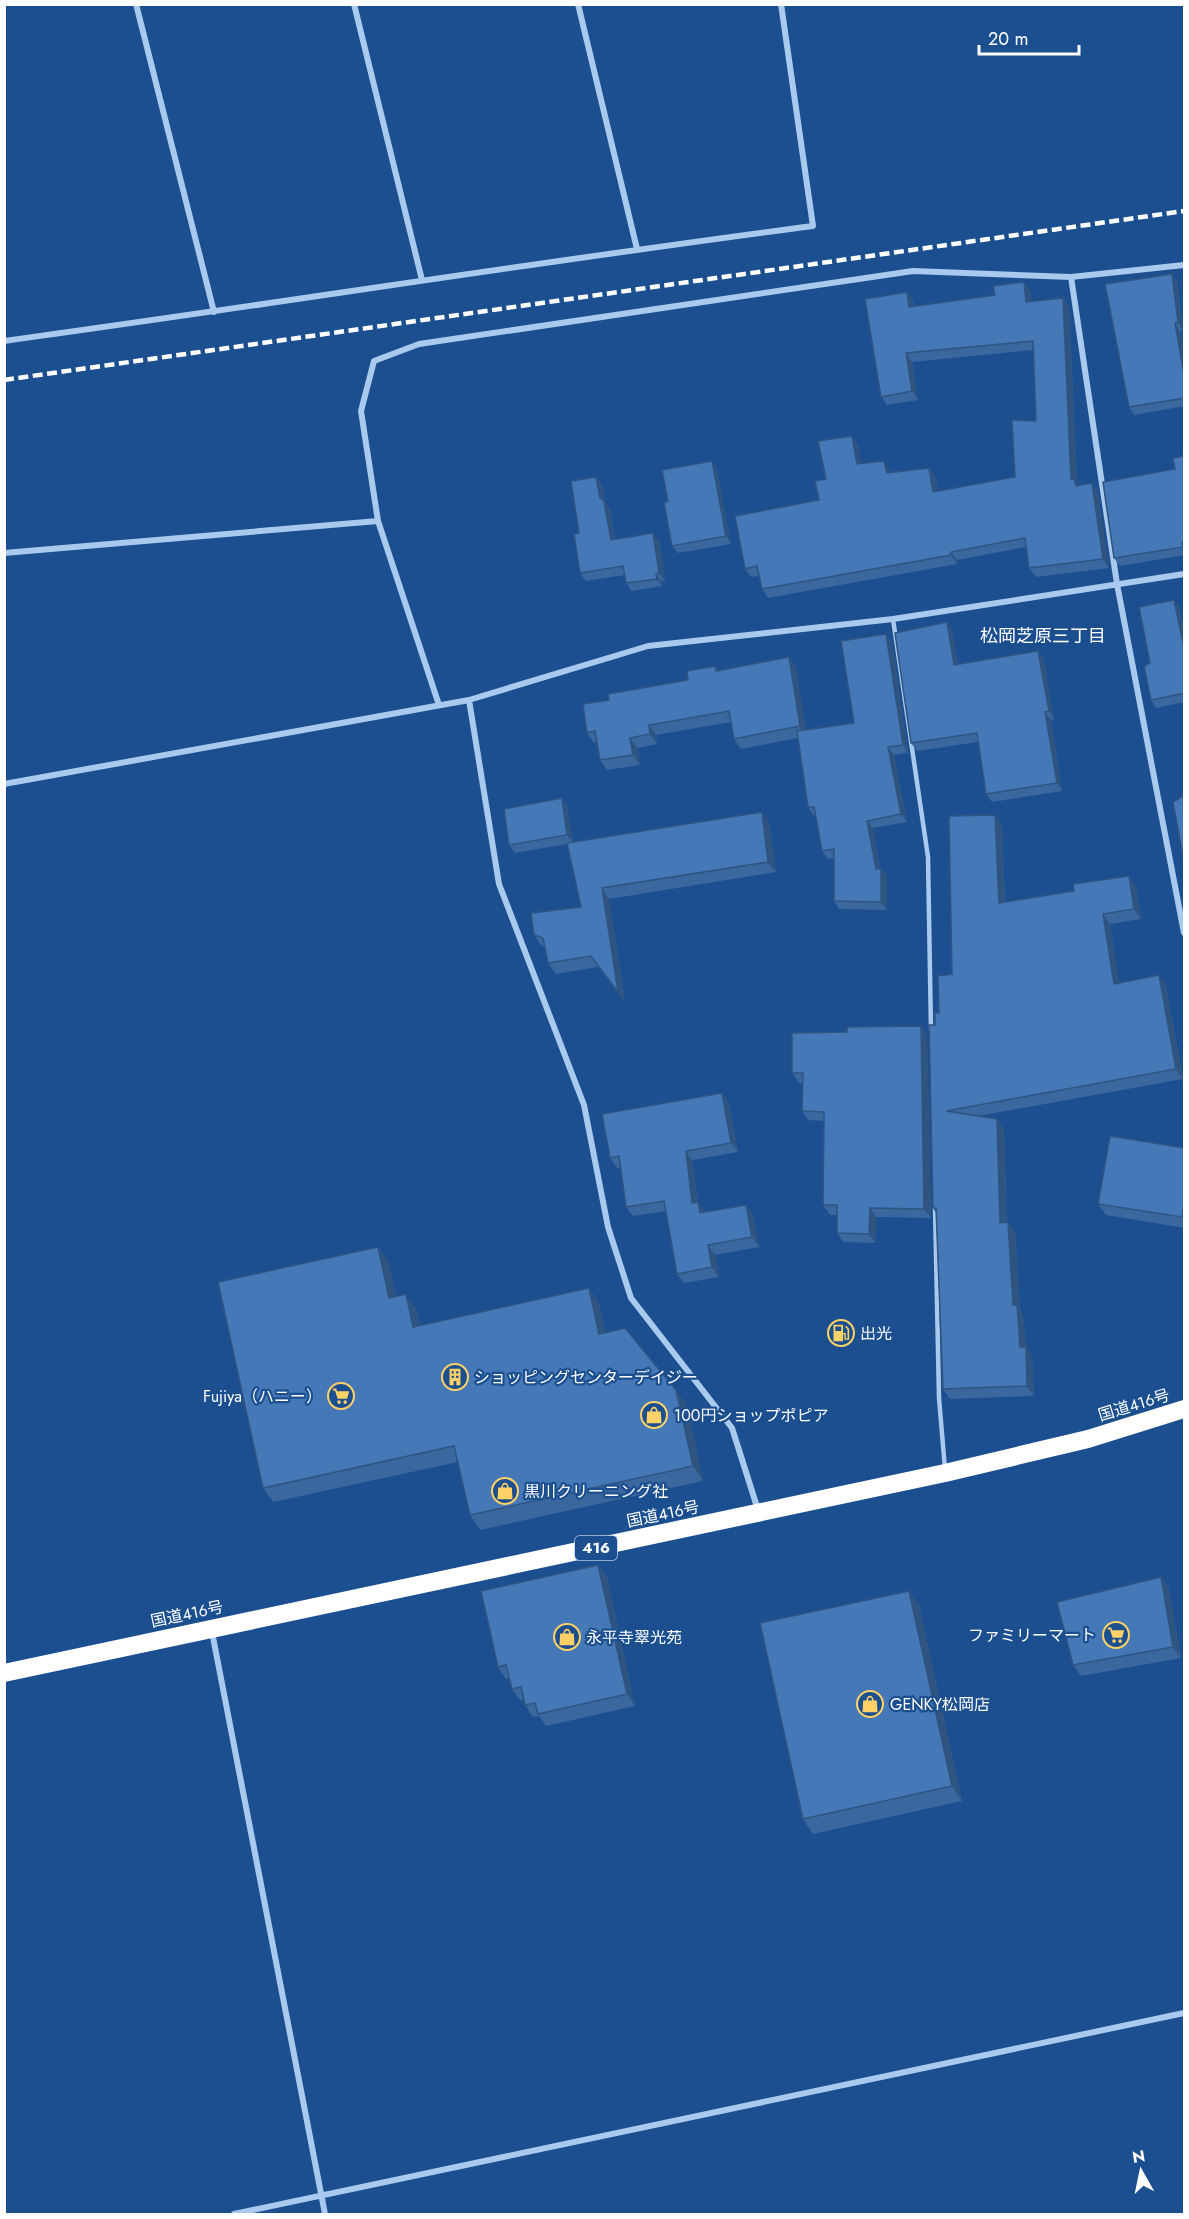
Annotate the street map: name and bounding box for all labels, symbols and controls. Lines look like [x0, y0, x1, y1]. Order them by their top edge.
scale bar [979, 18, 1080, 56]
text: 20 m [988, 26, 1028, 52]
district label: 松岡芝原三丁目 [980, 623, 1106, 649]
fuel station icon: 出光 [826, 1318, 856, 1348]
place label: 出光 [860, 1322, 892, 1345]
building icon: ショッピングセンターデイジー [440, 1362, 470, 1392]
place label: ショッピングセンターデイジー [474, 1366, 698, 1389]
supermarket icon: Fujiya（ハニー） [326, 1381, 356, 1411]
street label: 国道416号 [1095, 1383, 1173, 1427]
place label: Fujiya（ハニー） [203, 1385, 322, 1408]
shop icon: 100円ショップポピア [639, 1400, 669, 1430]
place label: 100円ショップポピア [674, 1404, 828, 1427]
shop icon: 黒川クリーニング社 [490, 1476, 520, 1506]
place label: 黒川クリーニング社 [524, 1480, 668, 1503]
street label: 国道416号 [625, 1495, 701, 1533]
road number: 416 [575, 1536, 617, 1560]
street label: 国道416号 [149, 1595, 225, 1633]
supermarket icon: ファミリーマート [1101, 1620, 1131, 1650]
shop icon: 永平寺翠光苑 [552, 1622, 582, 1652]
place label: ファミリーマート [968, 1624, 1096, 1647]
place label: 永平寺翠光苑 [586, 1626, 682, 1649]
shop icon: GENKY松岡店 [855, 1689, 885, 1719]
place label: GENKY松岡店 [890, 1693, 990, 1716]
north arrow [1111, 2141, 1171, 2201]
text: N [1131, 2144, 1147, 2169]

